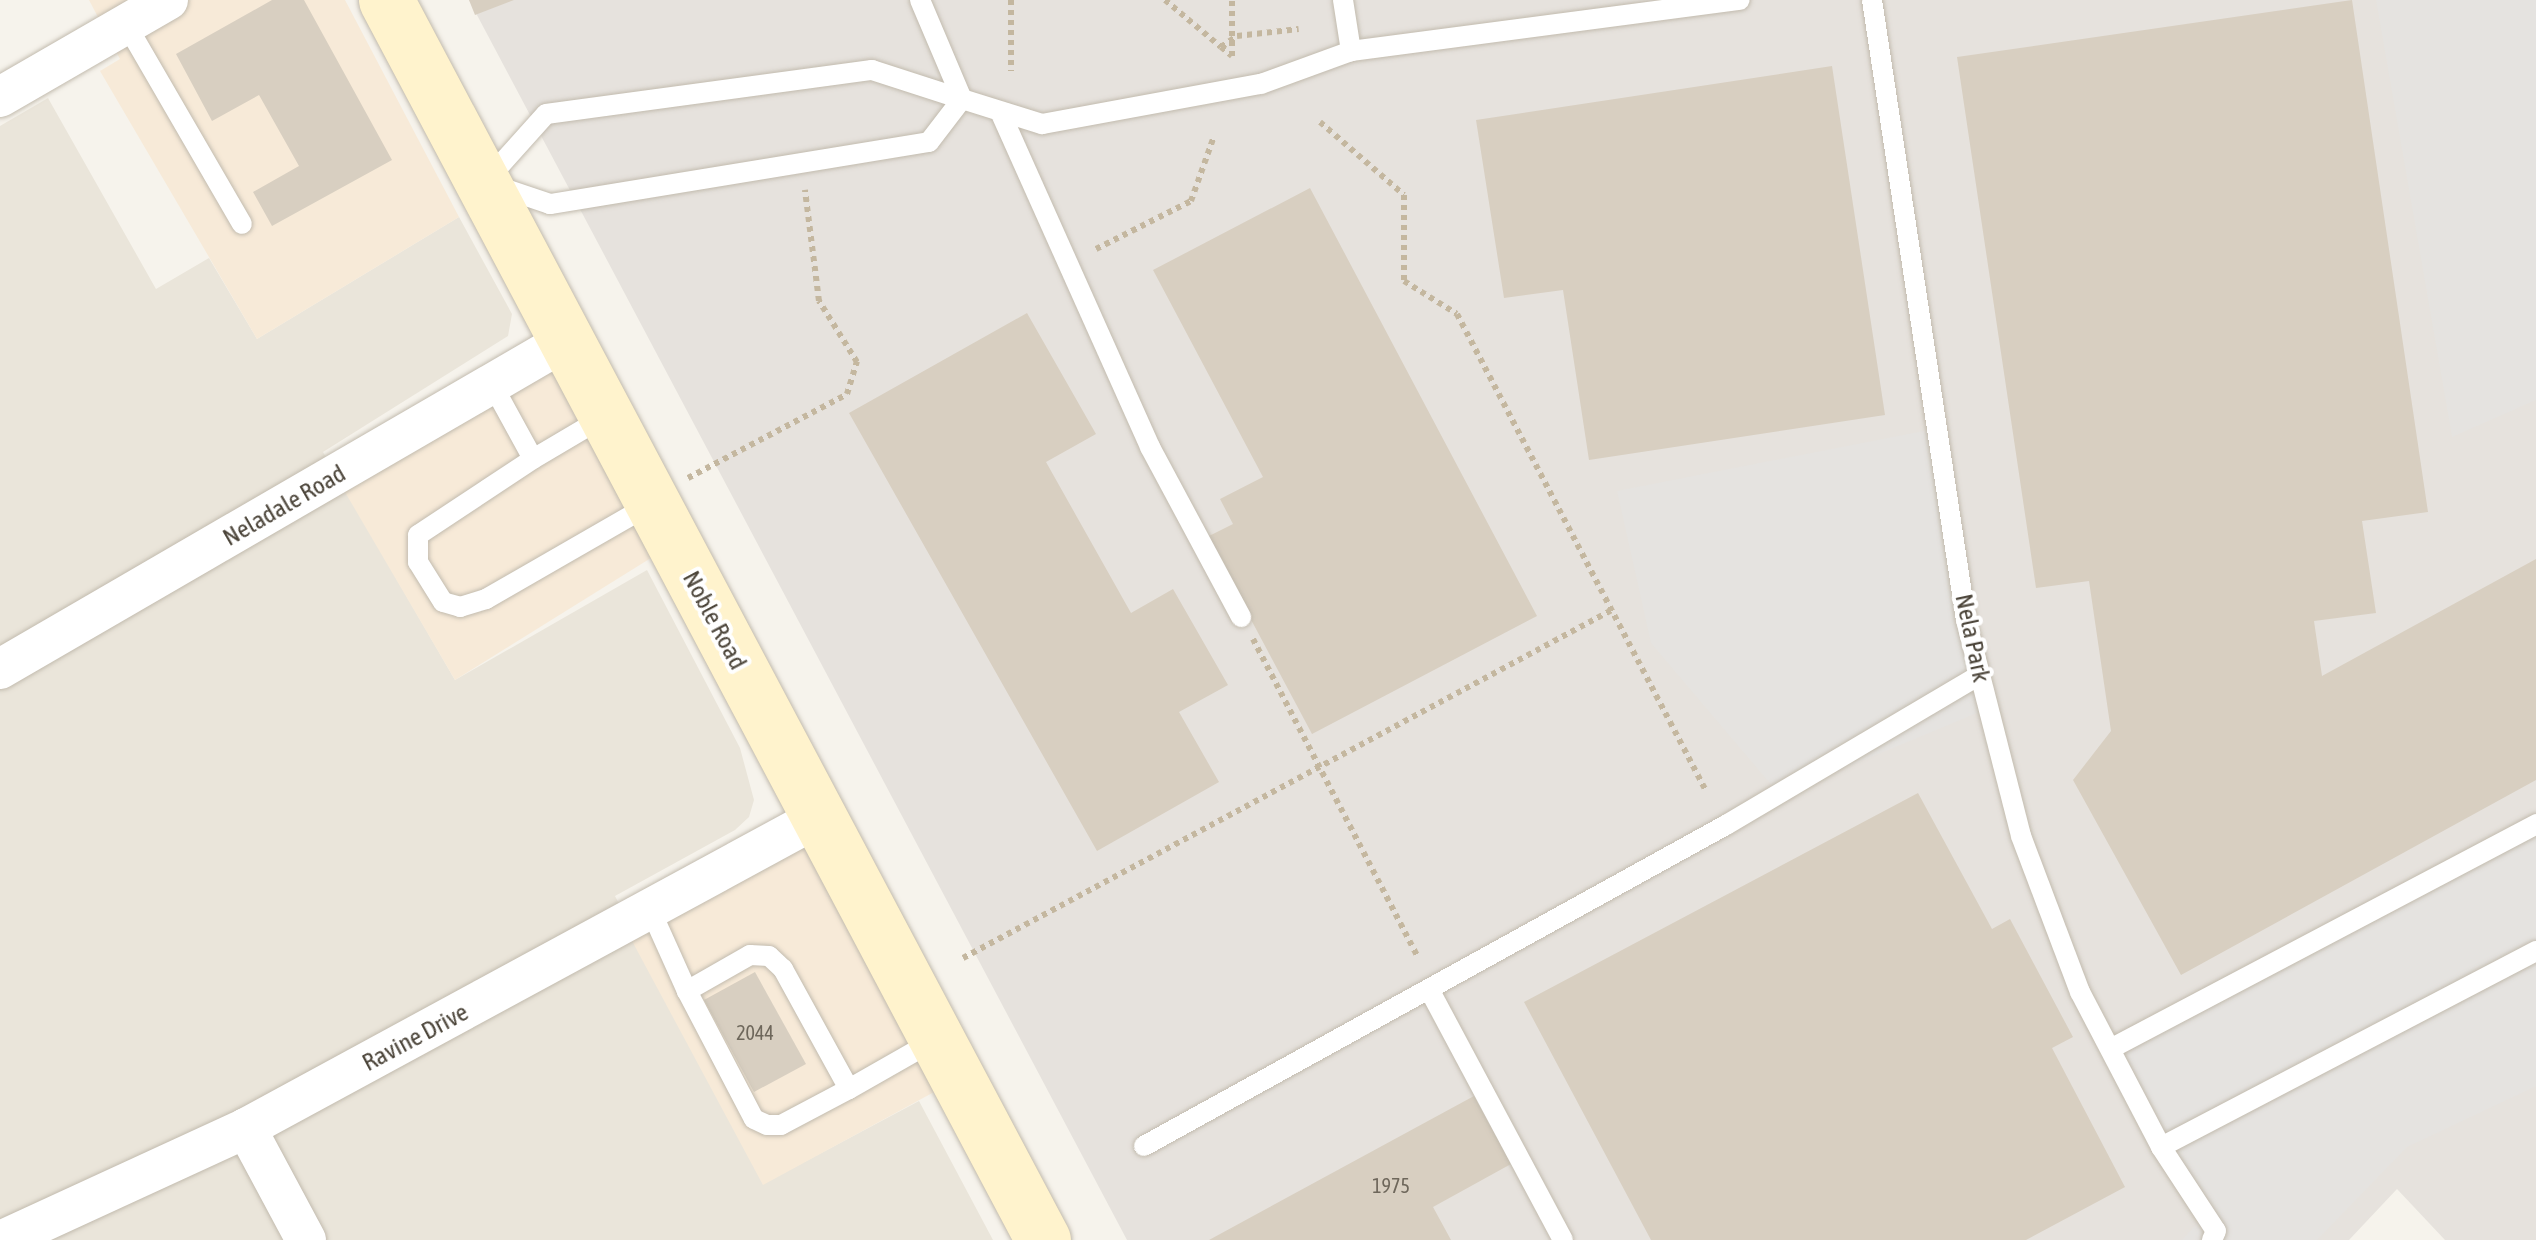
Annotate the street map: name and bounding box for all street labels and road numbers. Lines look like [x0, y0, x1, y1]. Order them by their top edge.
street label: Neladale Road [217, 458, 351, 552]
street label: Noble Road [677, 566, 753, 674]
street label: Nela Park [1949, 591, 1997, 685]
street label: Ravine Drive [357, 997, 473, 1077]

